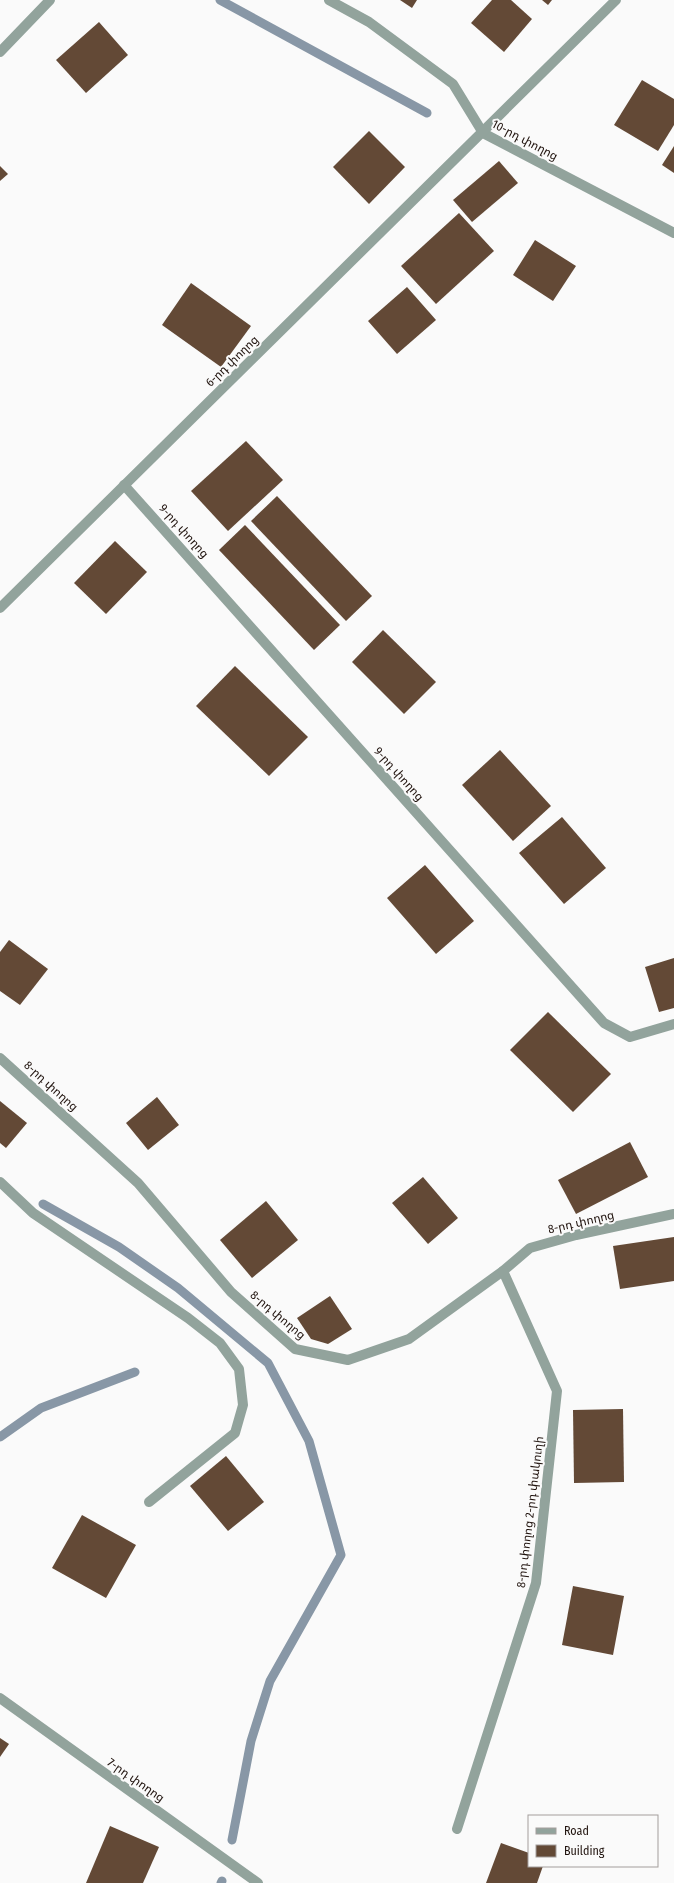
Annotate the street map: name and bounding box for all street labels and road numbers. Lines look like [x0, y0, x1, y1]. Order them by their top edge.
street label: 10-րդ փողոց [490, 117, 560, 163]
street label: 6-րդ փողոց [203, 332, 261, 390]
street label: 9-րդ փողոց [156, 501, 212, 561]
street label: 9-րդ փողոց [371, 744, 427, 804]
street label: 8-րդ փողոց [21, 1058, 81, 1114]
street label: 8-րդ փողոց [546, 1208, 616, 1236]
street label: 8-րդ փողոց [248, 1288, 308, 1342]
street label: 8-րդ փողոց 2-րդ փակուղի [514, 1435, 546, 1589]
street label: 7-րդ փողոց [105, 1755, 167, 1805]

